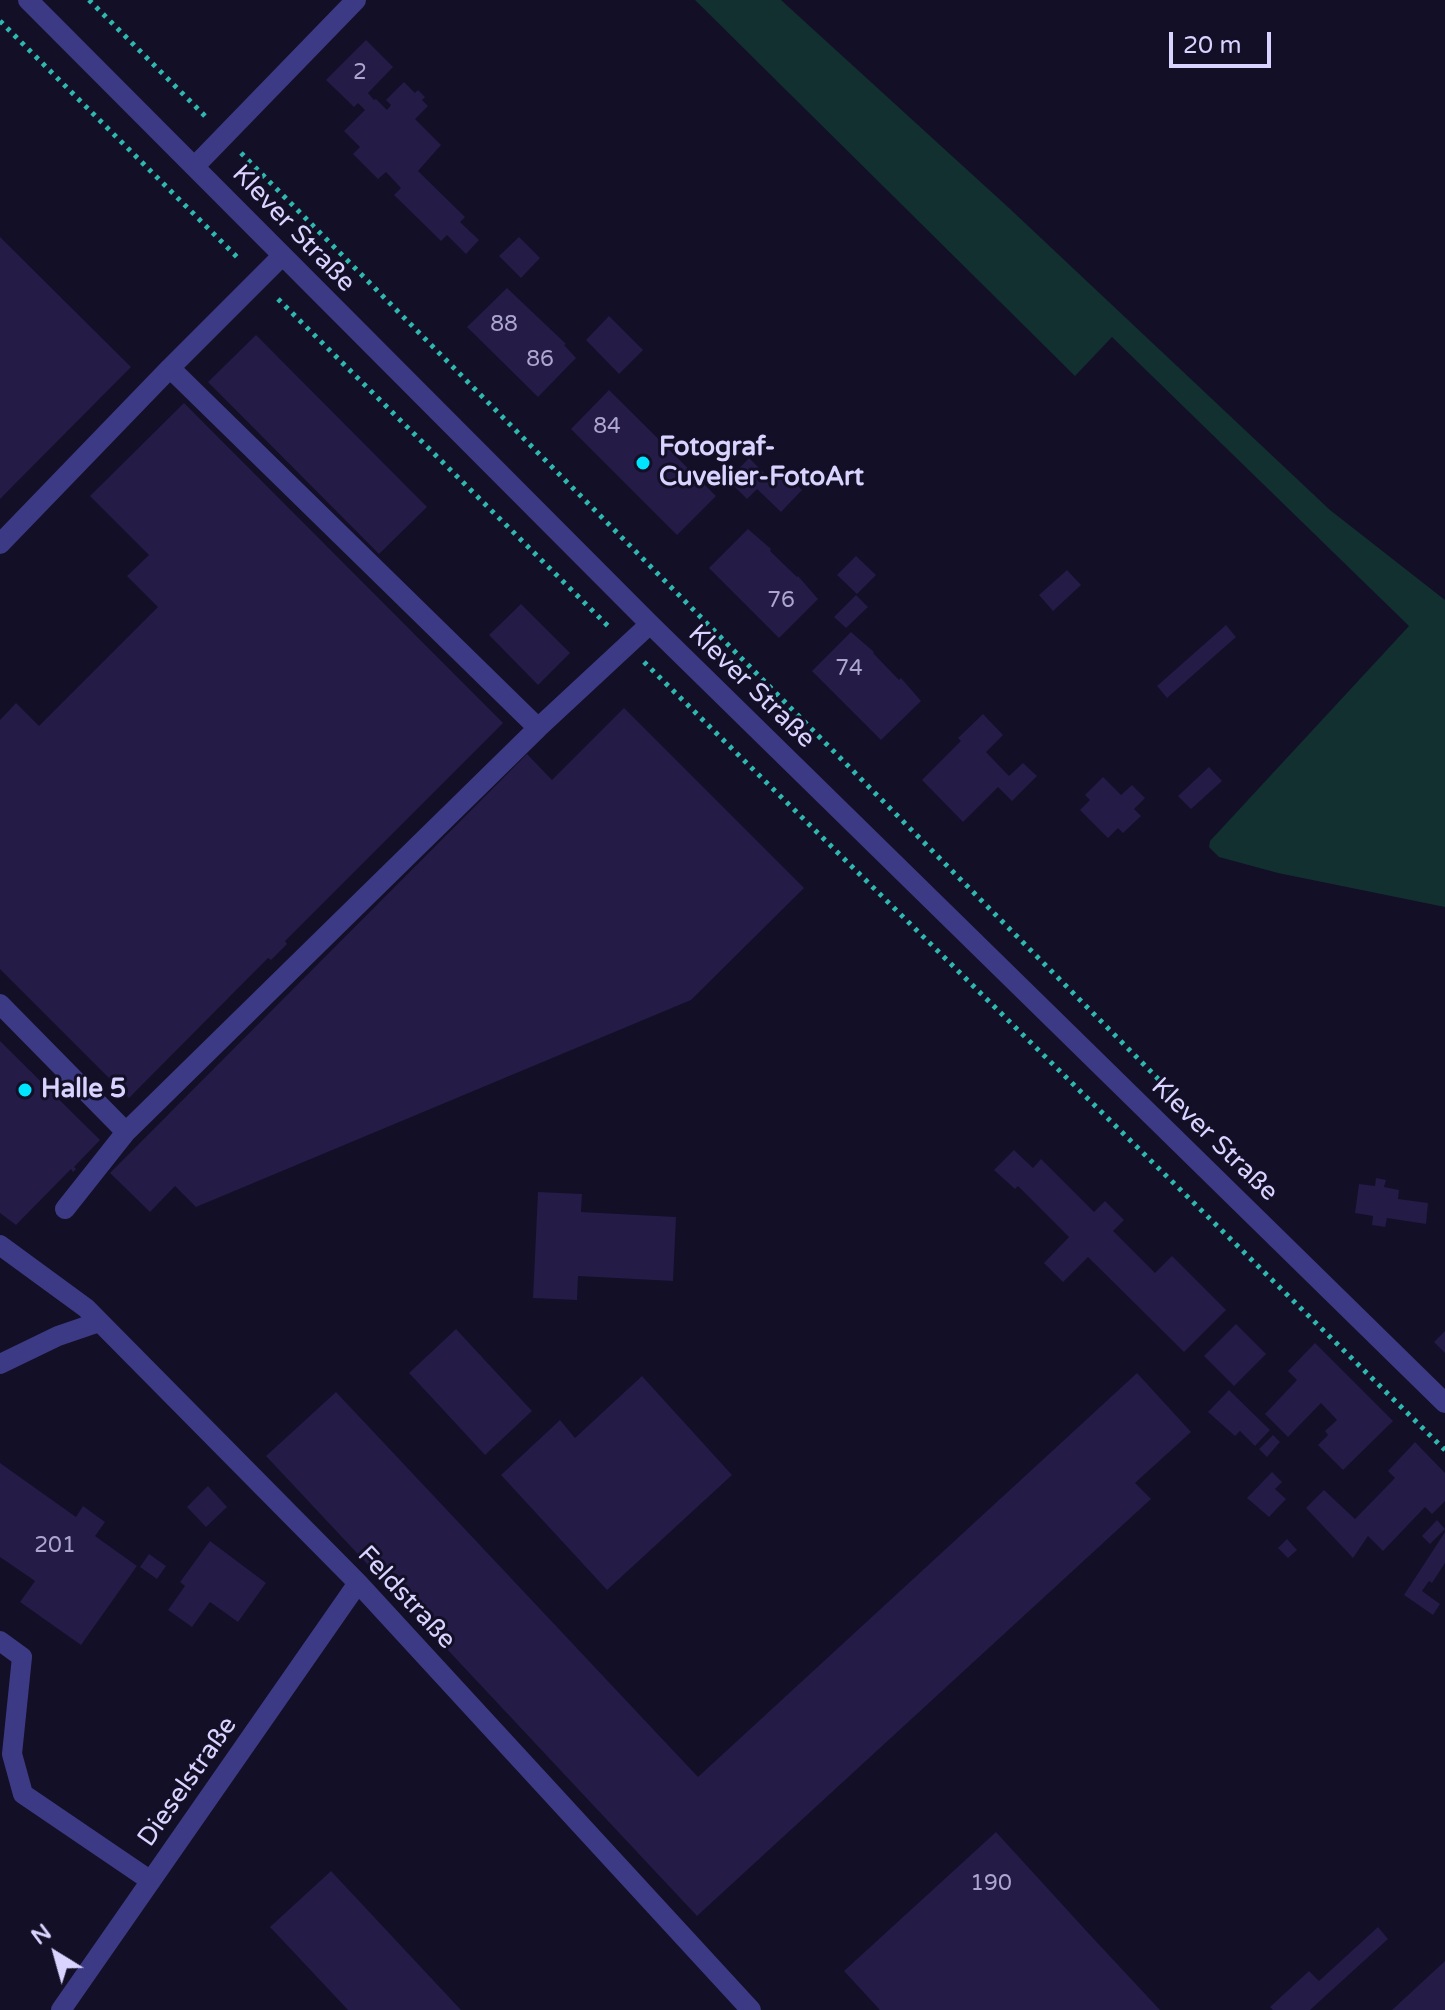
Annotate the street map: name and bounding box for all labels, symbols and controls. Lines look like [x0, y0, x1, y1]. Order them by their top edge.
scale bar [1173, 16, 1275, 66]
text: 20 m [1183, 31, 1241, 60]
house number: 2 [353, 60, 367, 86]
street label: Klever Straße [225, 159, 361, 299]
house number: 88 [490, 312, 518, 338]
house number: 86 [526, 347, 554, 373]
house number: 84 [593, 414, 621, 440]
place label: Fotograf- Cuvelier-FotoArt [659, 432, 864, 494]
marker: Fotograf- Cuvelier-FotoArt [634, 454, 652, 472]
house number: 76 [767, 588, 795, 614]
street label: Klever Straße [681, 619, 821, 755]
house number: 74 [835, 656, 863, 682]
street label: Klever Straße [1144, 1072, 1284, 1208]
place label: Halle 5 [41, 1074, 126, 1106]
marker: Halle 5 [16, 1081, 34, 1099]
house number: 201 [34, 1533, 76, 1559]
street label: Feldstraße [350, 1540, 462, 1656]
street label: Dieselstraße [132, 1711, 244, 1853]
house number: 190 [970, 1871, 1012, 1897]
north arrow [16, 1914, 96, 1994]
text: N [27, 1919, 56, 1951]

